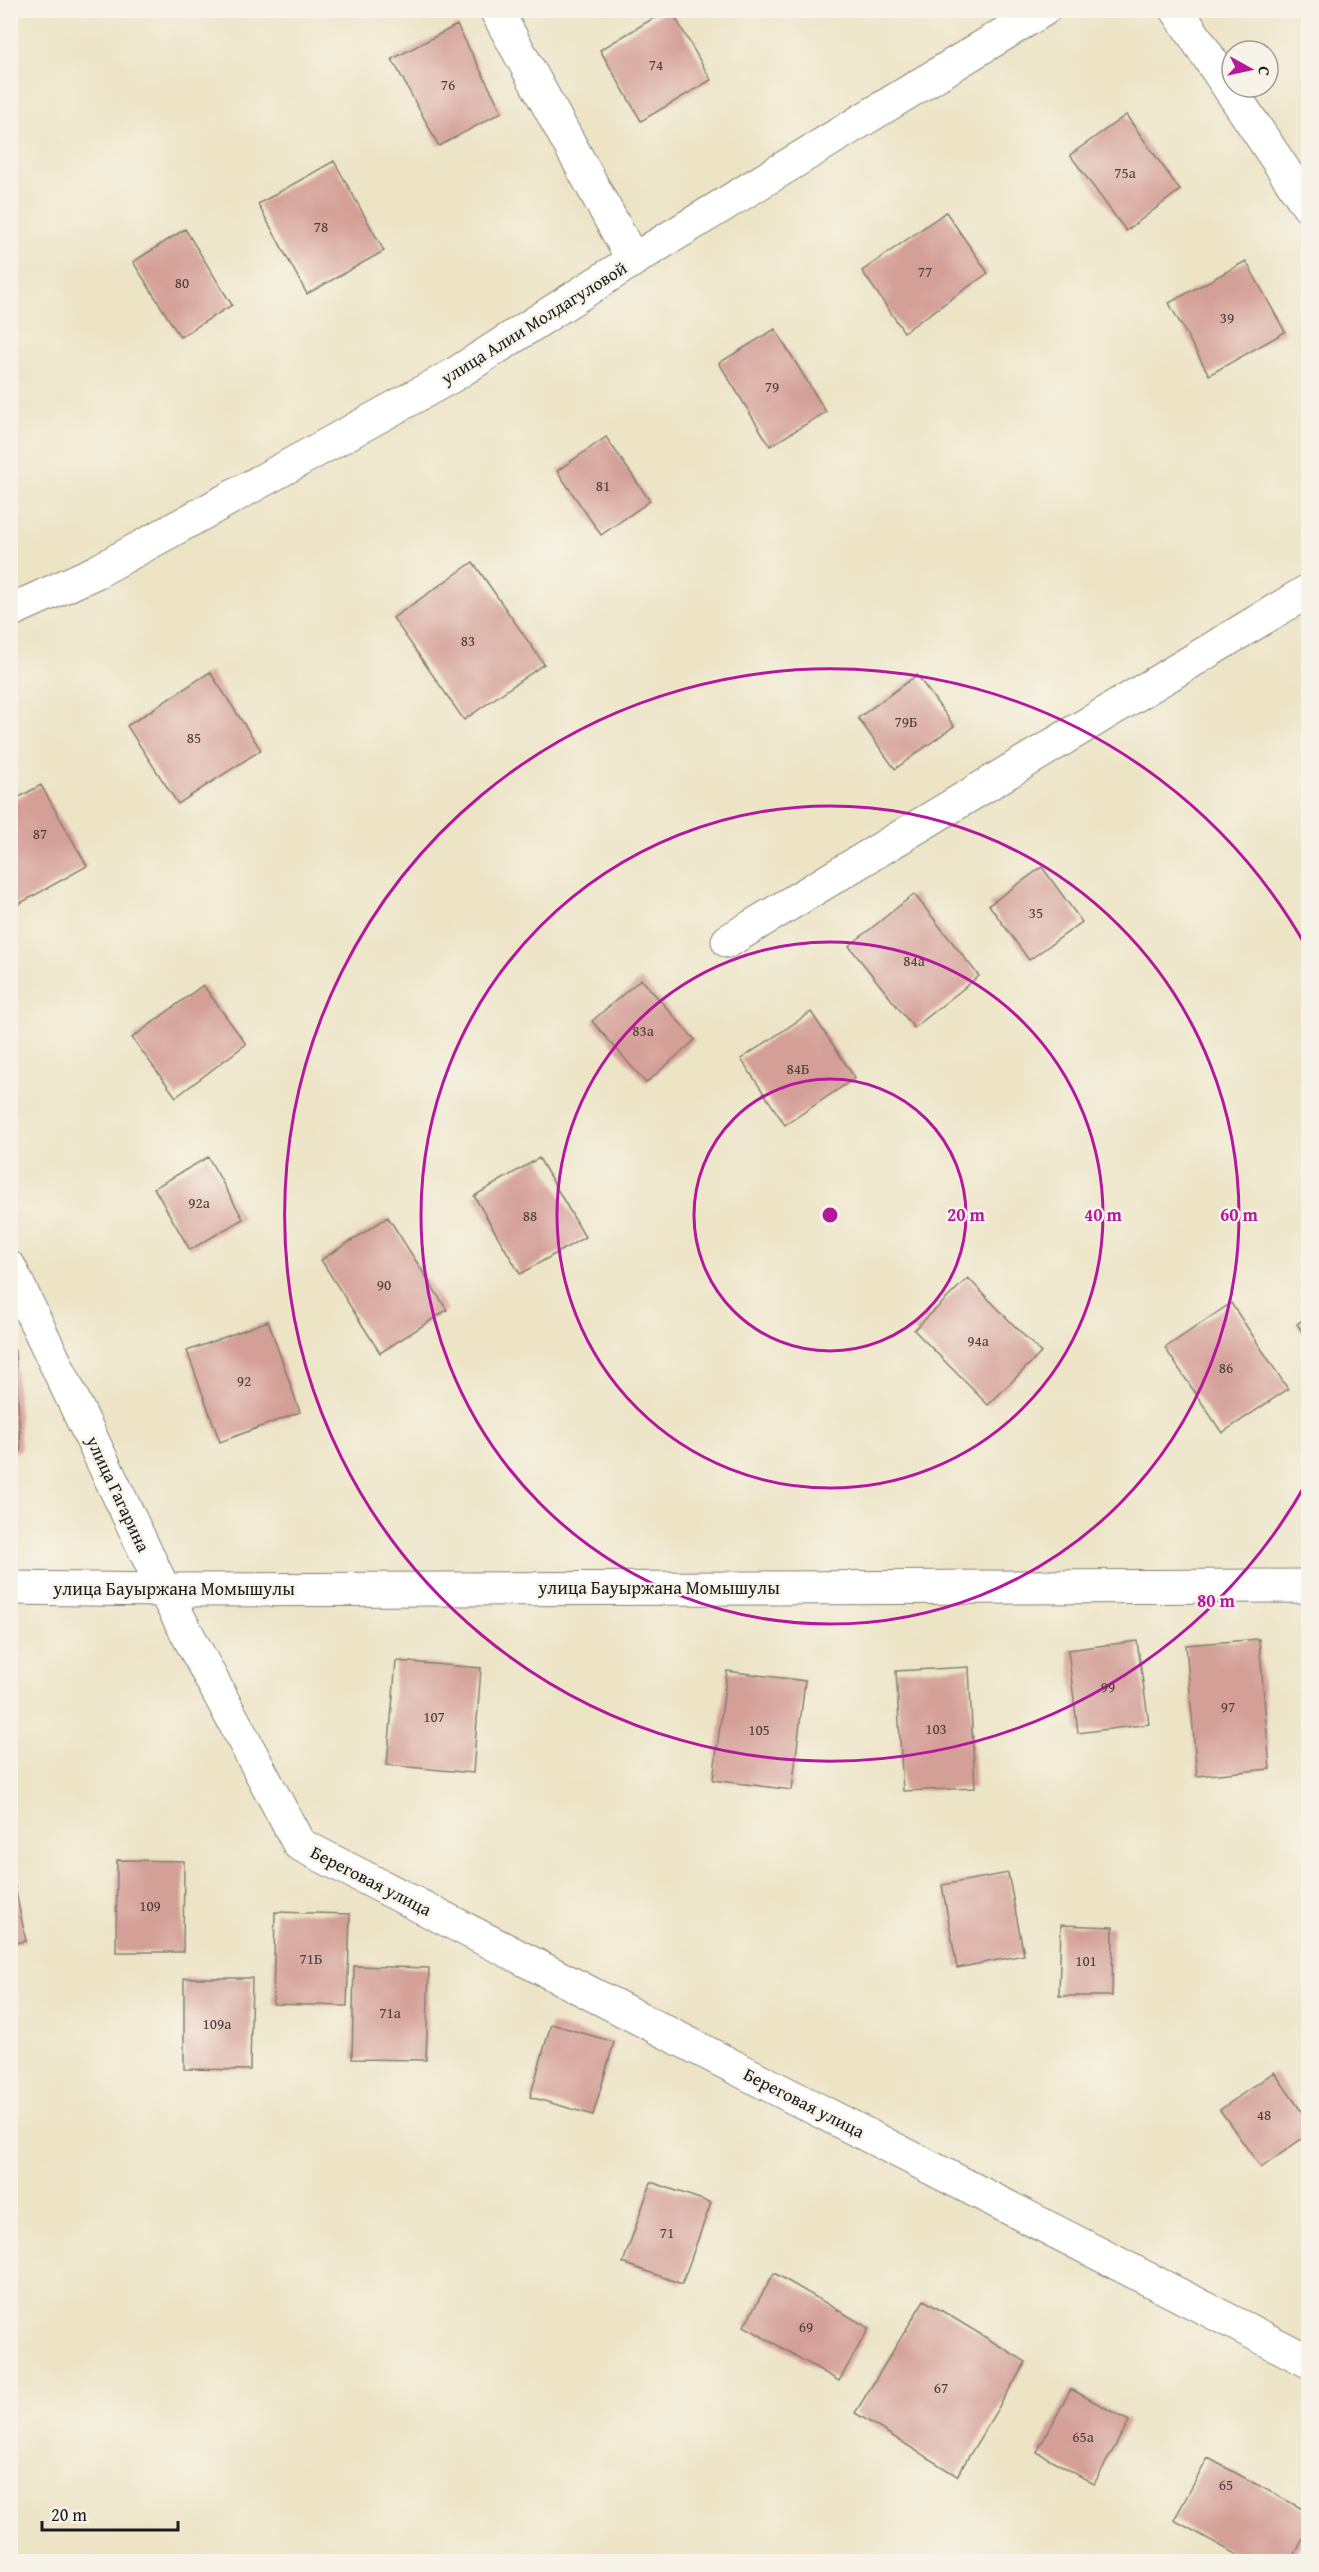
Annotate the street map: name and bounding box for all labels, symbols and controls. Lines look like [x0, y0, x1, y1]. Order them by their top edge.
north arrow [1220, 39, 1280, 99]
house number: 74 [649, 54, 663, 75]
text: С [1252, 65, 1277, 77]
house number: 76 [441, 74, 455, 95]
house number: 75а [1114, 162, 1137, 183]
house number: 78 [314, 216, 328, 237]
street label: улица Алии Молдагуловой [435, 254, 632, 391]
house number: 77 [918, 261, 932, 282]
house number: 80 [175, 272, 189, 293]
house number: 39 [1220, 307, 1234, 328]
house number: 79 [765, 376, 779, 397]
house number: 81 [596, 475, 610, 496]
house number: 83 [461, 630, 475, 651]
house number: 79Б [895, 711, 917, 732]
house number: 85 [187, 727, 201, 748]
house number: 87 [33, 823, 47, 844]
house number: 35 [1029, 902, 1043, 923]
house number: 84а [903, 950, 926, 971]
house number: 83а [632, 1020, 655, 1041]
house number: 84Б [787, 1058, 809, 1079]
house number: 92а [188, 1192, 211, 1213]
text: 20 m [947, 1201, 986, 1228]
text: 40 m [1084, 1201, 1123, 1228]
text: 60 m [1220, 1201, 1259, 1228]
house number: 88 [523, 1205, 537, 1226]
centre of rings [820, 1205, 840, 1225]
house number: 90 [377, 1274, 391, 1295]
house number: 94а [967, 1330, 990, 1351]
house number: 86 [1219, 1357, 1233, 1378]
house number: 92 [237, 1370, 251, 1391]
street label: улица Гагарина [79, 1430, 157, 1557]
street label: улица Бауыржана Момышулы [537, 1574, 780, 1601]
street label: улица Бауыржана Момышулы [52, 1575, 295, 1602]
text: 80 m [1197, 1587, 1236, 1614]
house number: 99 [1101, 1676, 1115, 1697]
house number: 97 [1221, 1696, 1235, 1717]
house number: 107 [423, 1706, 445, 1727]
house number: 103 [925, 1718, 947, 1739]
house number: 105 [748, 1719, 770, 1740]
street label: Береговая улица [306, 1838, 437, 1923]
house number: 109 [139, 1895, 161, 1916]
house number: 71Б [300, 1948, 322, 1969]
house number: 101 [1075, 1950, 1097, 1971]
house number: 71а [379, 2002, 402, 2023]
house number: 109а [203, 2013, 232, 2034]
street label: Береговая улица [739, 2060, 870, 2145]
house number: 48 [1257, 2104, 1271, 2125]
house number: 71 [660, 2222, 674, 2243]
house number: 69 [799, 2316, 813, 2337]
house number: 67 [934, 2377, 948, 2398]
house number: 65а [1072, 2426, 1095, 2447]
house number: 65 [1219, 2474, 1233, 2495]
scale bar [42, 2494, 178, 2532]
text: 20 m [51, 2501, 87, 2528]

